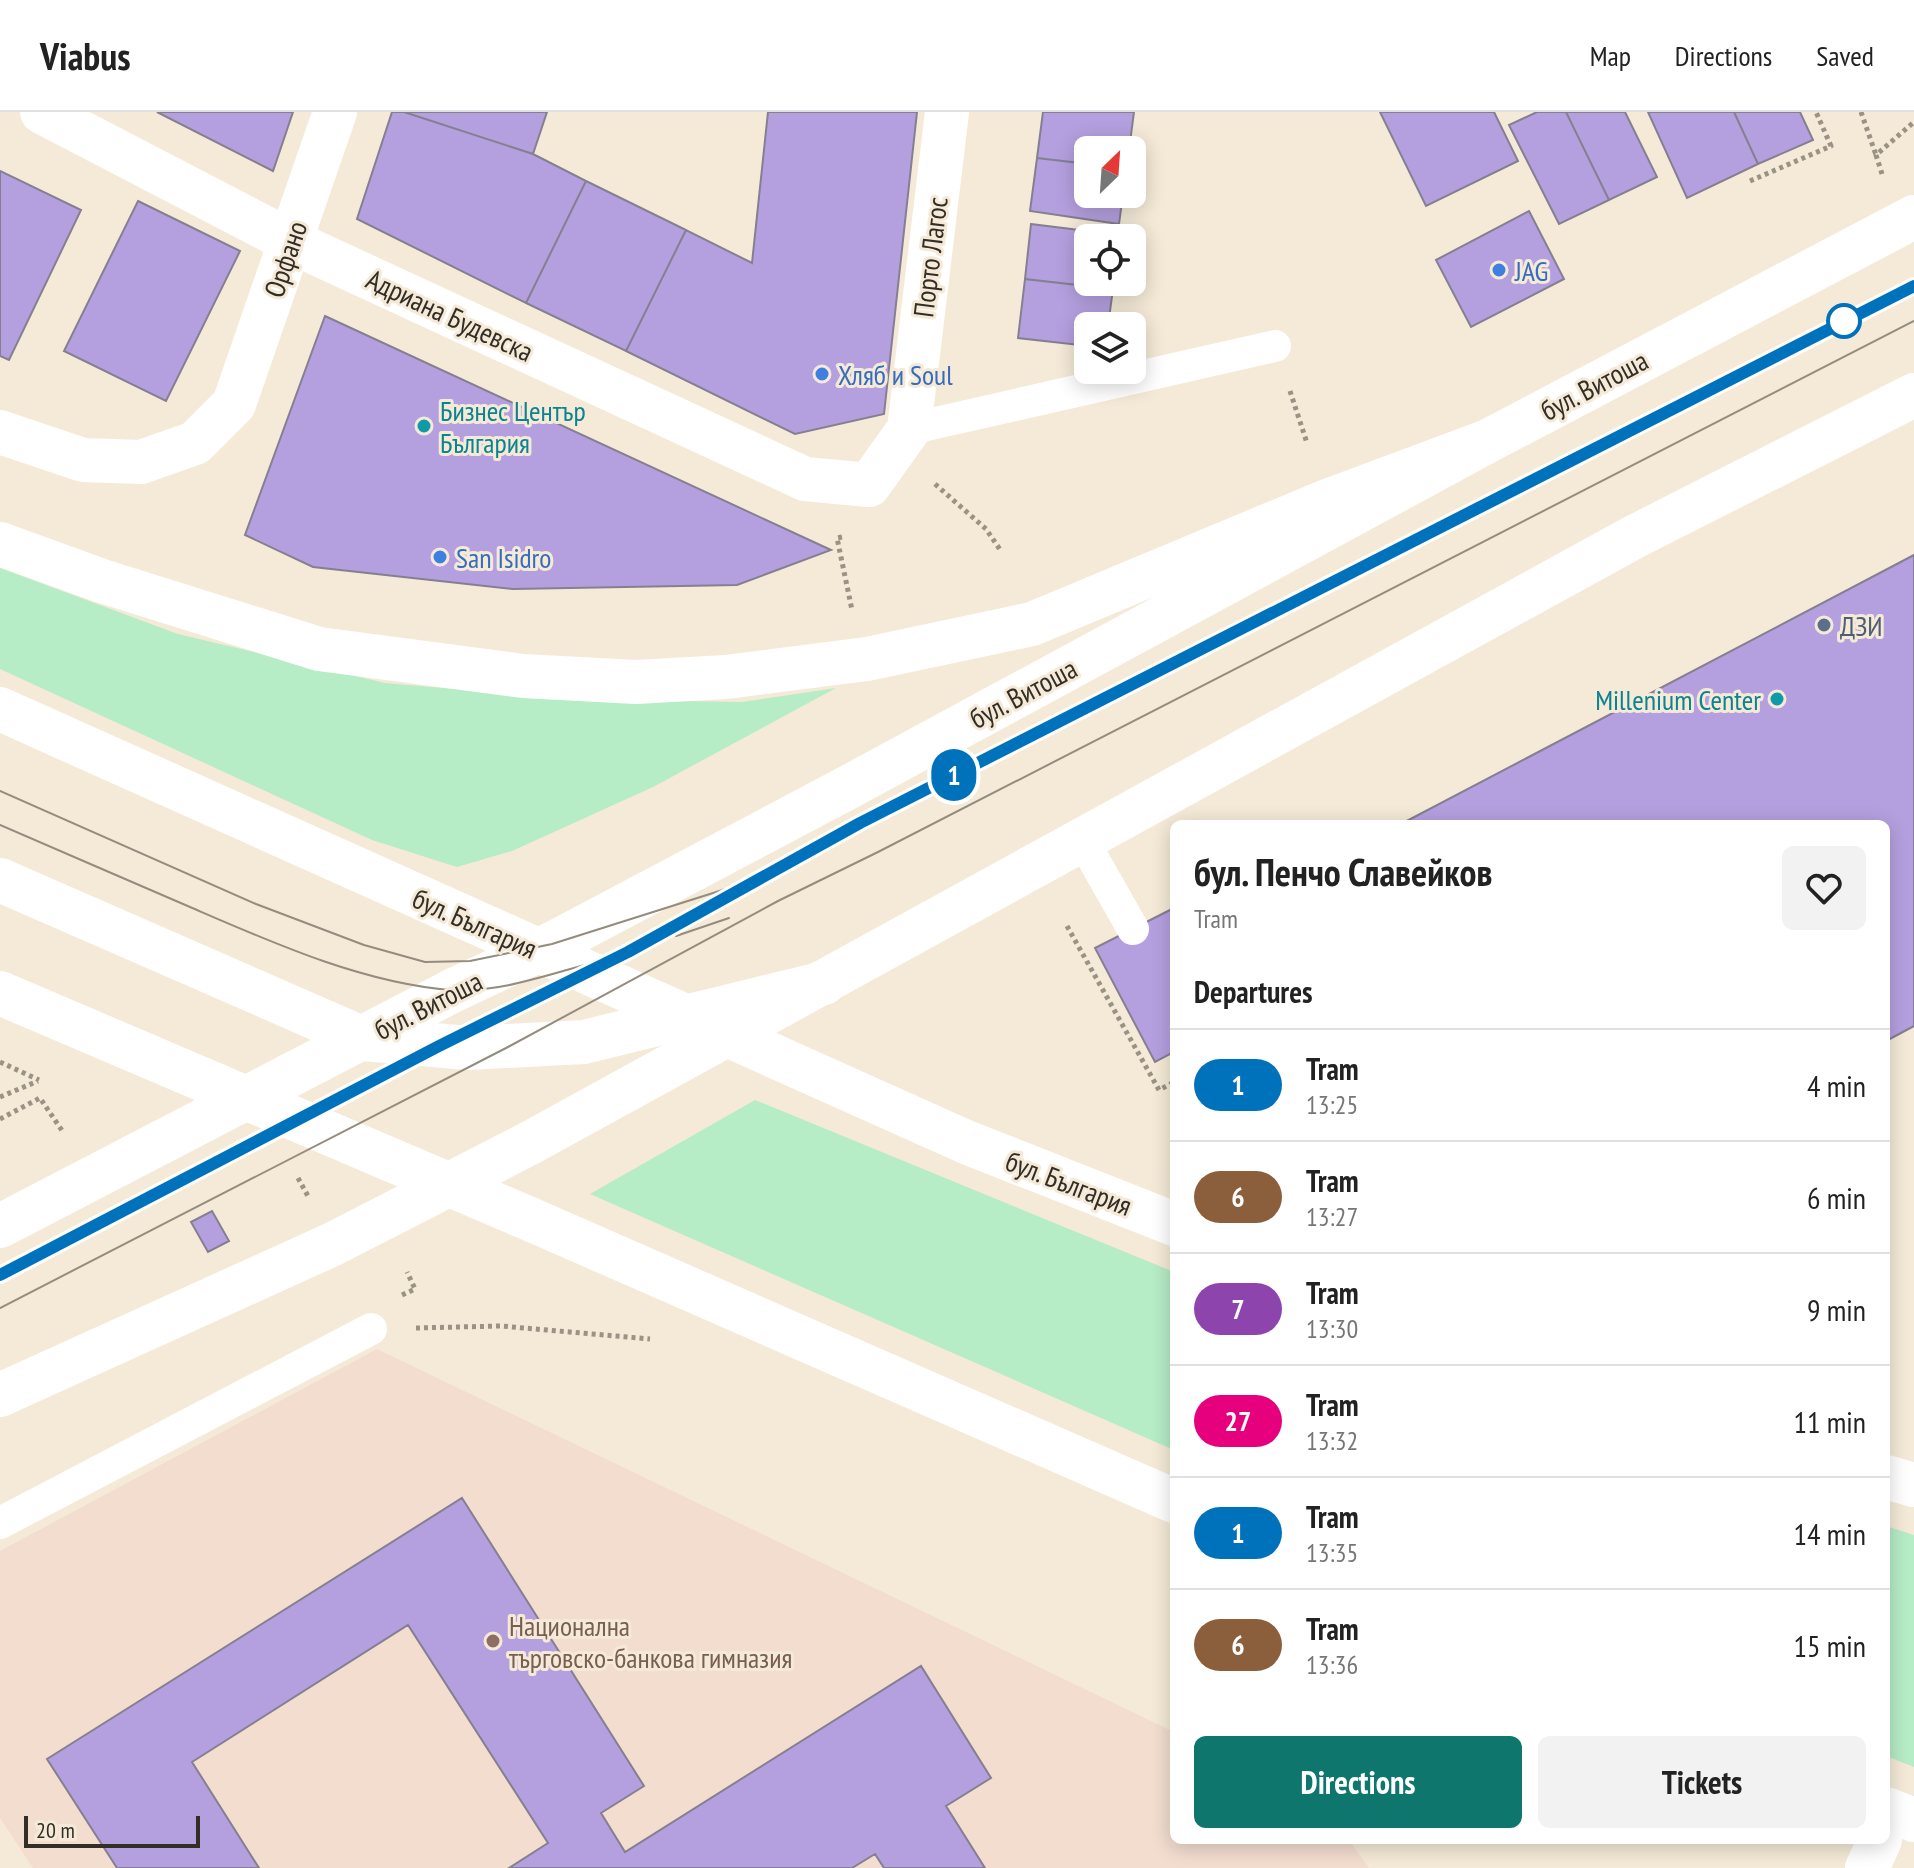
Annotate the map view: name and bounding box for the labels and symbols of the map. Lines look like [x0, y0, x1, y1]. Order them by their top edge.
north arrow [1074, 136, 1146, 208]
street label: Порто Лагос [904, 195, 956, 319]
street label: Орфано [255, 216, 315, 302]
place label: JAG [1514, 252, 1548, 289]
street label: Адриана Будевска [361, 260, 539, 370]
marker: JAG [1490, 261, 1508, 279]
unlabelled marker [1827, 304, 1861, 338]
street label: бул. Витоша [1534, 341, 1654, 429]
place label: Хляб и Soul [838, 356, 953, 393]
marker: Хляб и Soul [813, 365, 831, 383]
place label: Бизнес Център България [440, 392, 586, 461]
marker: Бизнес Център България [415, 417, 433, 435]
place label: San Isidro [456, 539, 551, 576]
marker: San Isidro [431, 548, 449, 566]
place label: ДЗИ [1840, 607, 1883, 644]
marker: ДЗИ [1815, 616, 1833, 634]
street label: бул. Витоша [963, 649, 1083, 737]
place label: Millenium Center [1595, 681, 1761, 718]
marker: Millenium Center [1768, 690, 1786, 708]
line badge: 1 [928, 749, 980, 801]
street label: бул. България [407, 879, 543, 967]
street label: бул. Витоша [368, 962, 488, 1048]
street label: бул. България [1001, 1142, 1137, 1224]
place label: Национална търговско-банкова гимназия [509, 1607, 792, 1676]
marker: Национална търговско-банкова гимназия [484, 1632, 502, 1650]
scale bar [24, 1812, 200, 1848]

